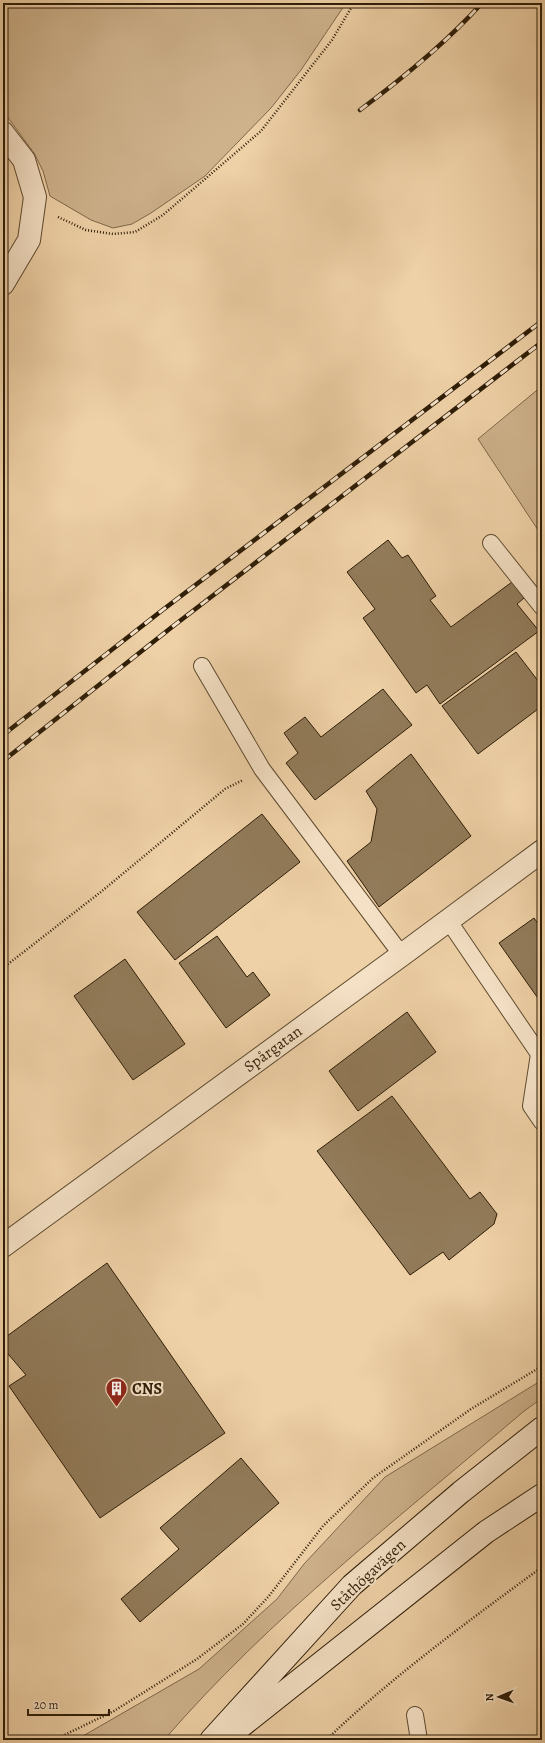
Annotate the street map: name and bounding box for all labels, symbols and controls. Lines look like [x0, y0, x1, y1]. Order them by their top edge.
street label: Spårgatan [239, 1020, 307, 1078]
building icon: CNS [104, 1376, 130, 1409]
place label: CNS [132, 1378, 162, 1400]
street label: Ståthögavägen [325, 1534, 411, 1616]
north arrow [479, 1677, 519, 1717]
scale bar [28, 1691, 109, 1717]
text: N [482, 1693, 497, 1702]
text: 20 m [34, 1697, 58, 1713]

